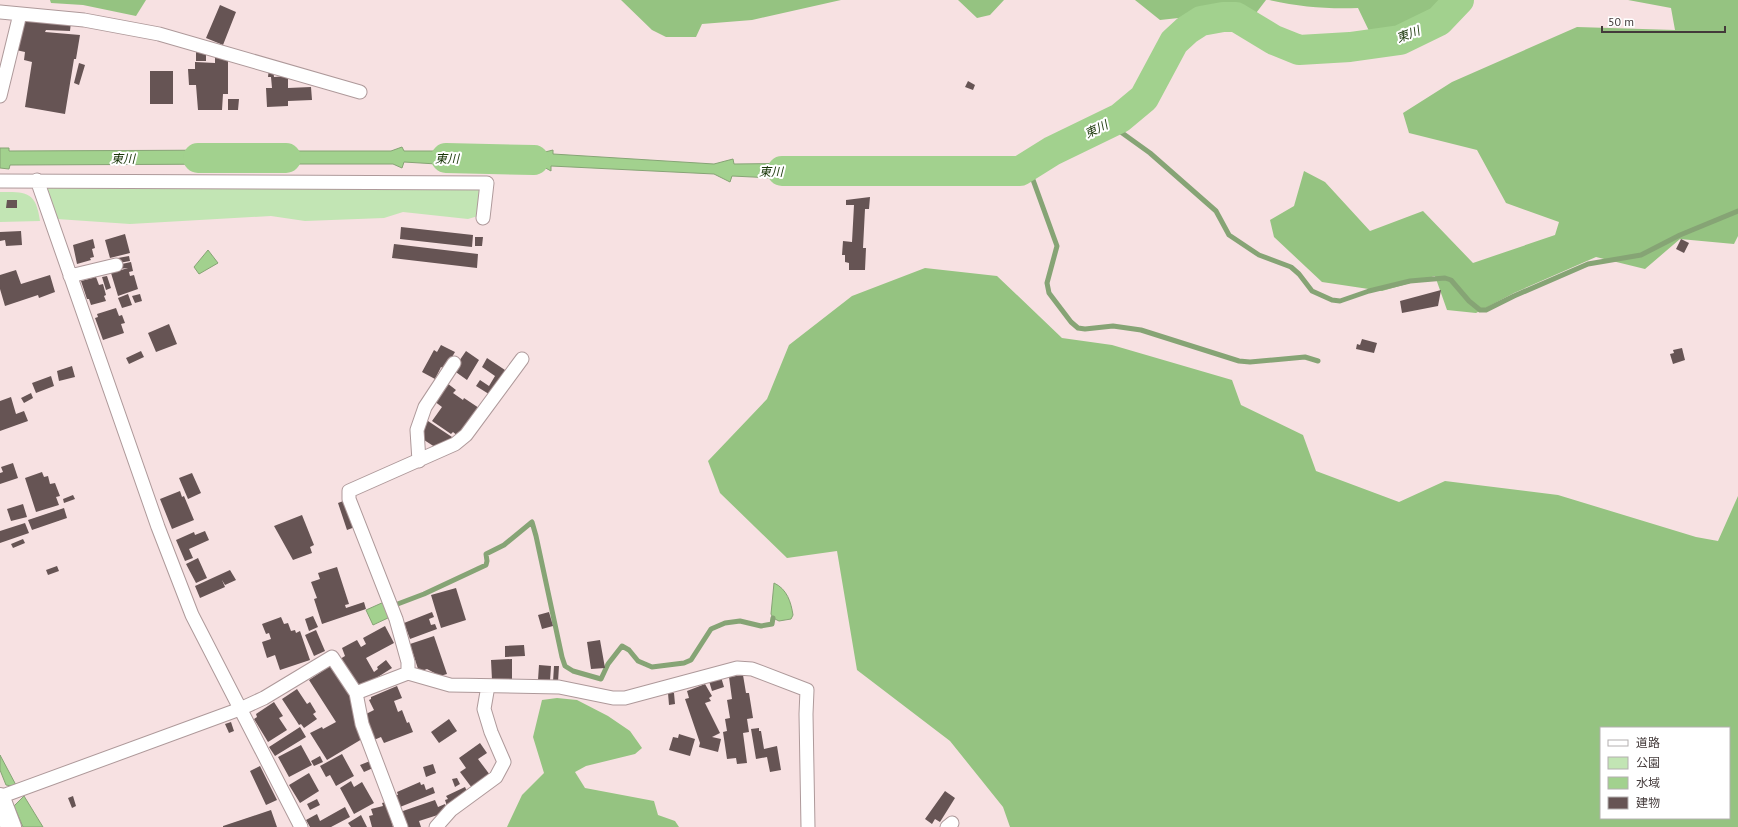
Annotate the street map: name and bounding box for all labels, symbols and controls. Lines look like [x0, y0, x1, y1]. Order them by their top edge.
scale bar [1602, 8, 1725, 34]
text: 50 m [1608, 14, 1634, 29]
water label: 東川 [1394, 22, 1424, 45]
water label: 東川 [1082, 116, 1112, 141]
water label: 東川 [111, 151, 137, 166]
water label: 東川 [435, 151, 461, 166]
water label: 東川 [759, 164, 785, 179]
legend [1600, 727, 1730, 819]
text: 道路 [1636, 735, 1660, 750]
text: 公園 [1636, 755, 1660, 770]
text: 水域 [1636, 775, 1660, 790]
text: 建物 [1636, 795, 1660, 810]

